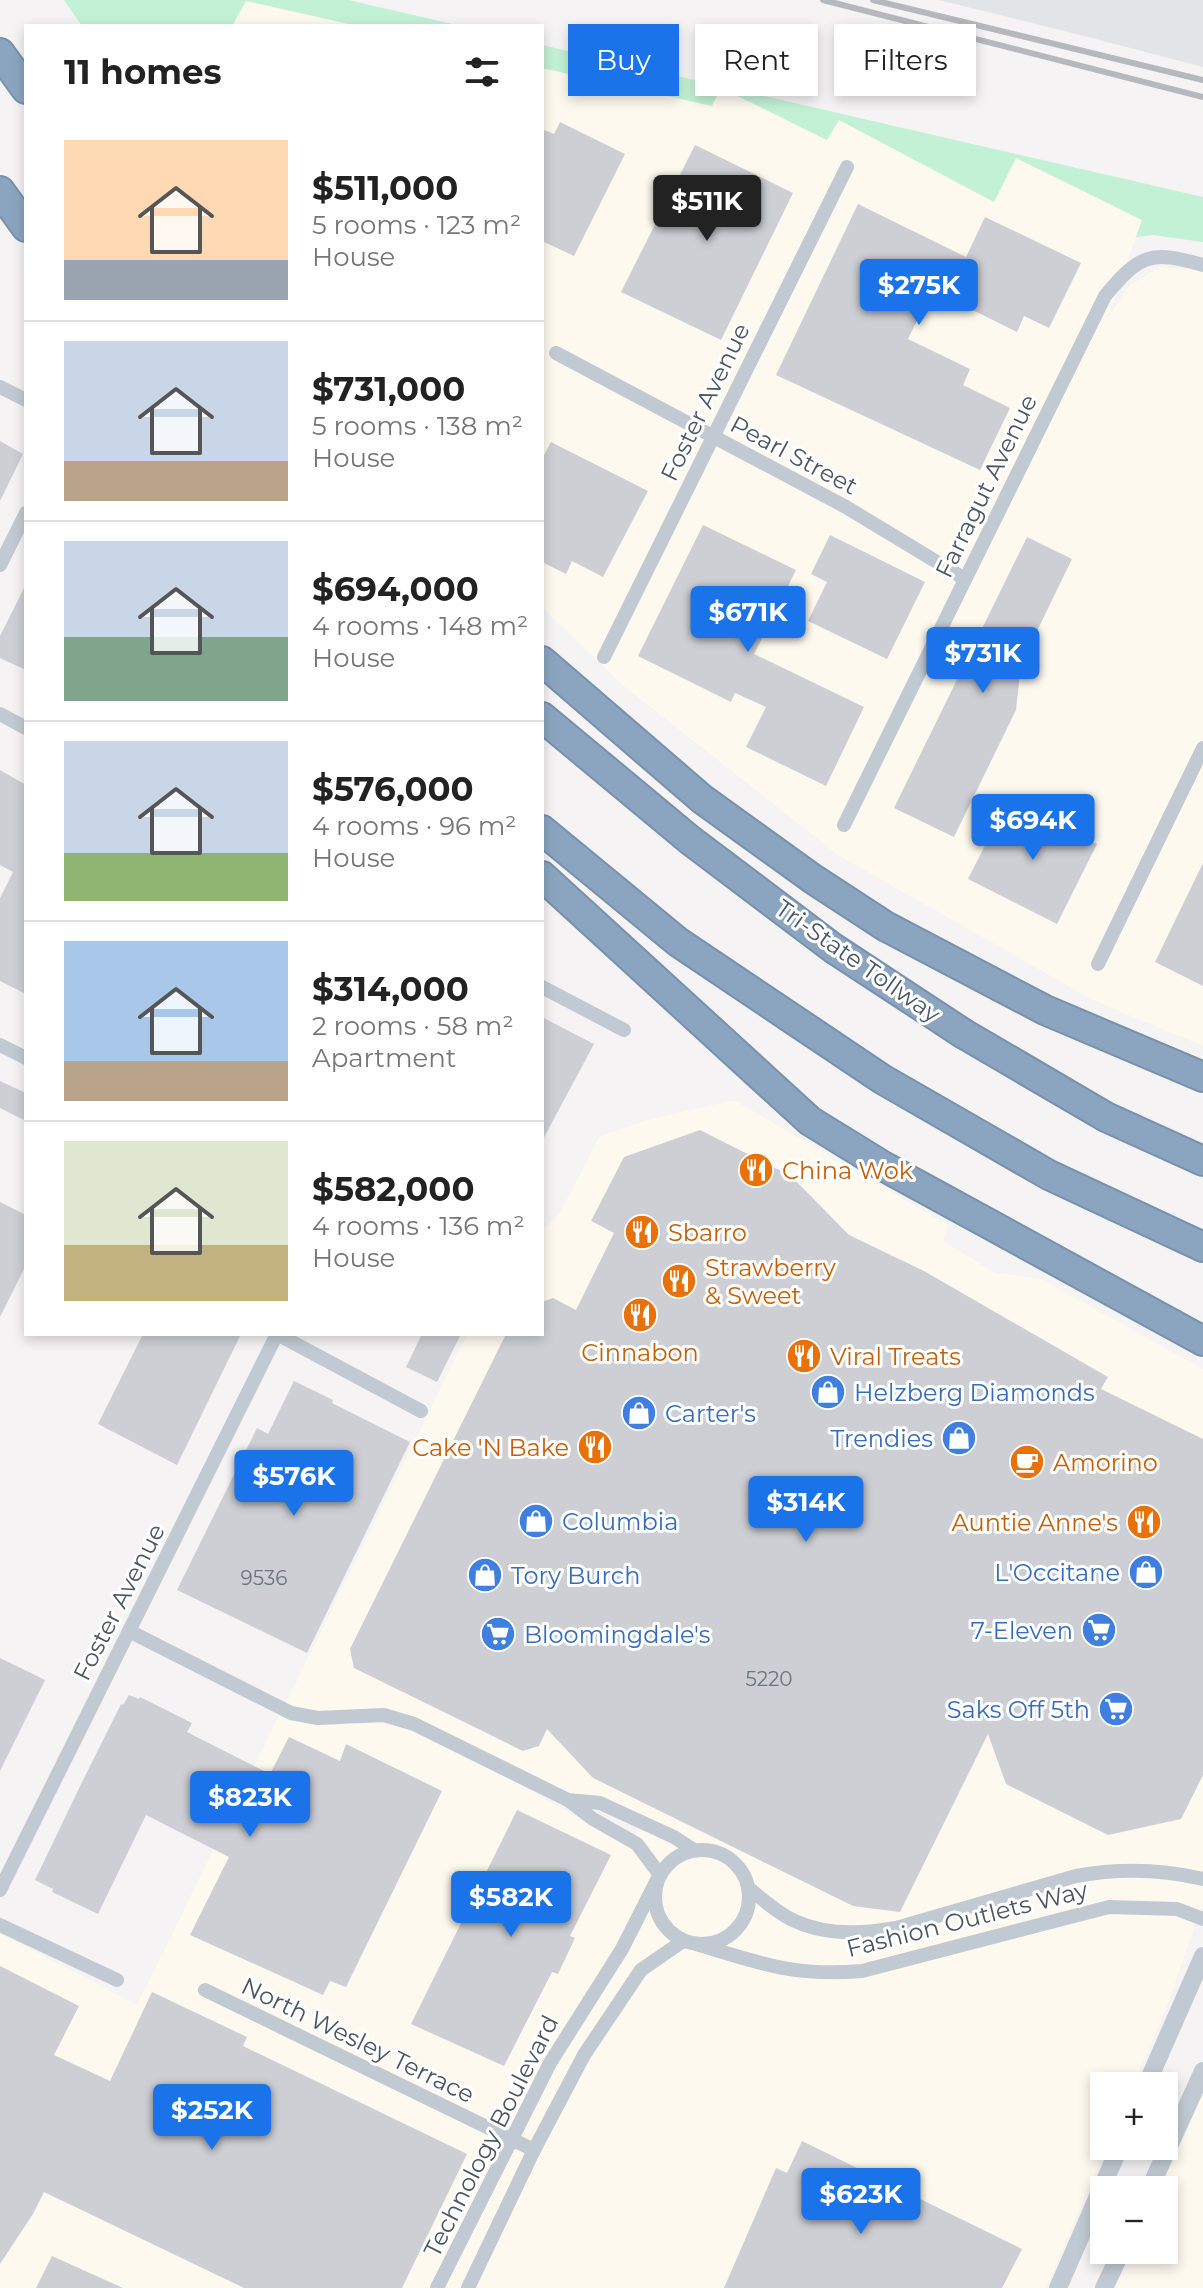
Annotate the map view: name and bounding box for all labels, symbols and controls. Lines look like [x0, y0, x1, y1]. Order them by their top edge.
chip: Buy [568, 24, 679, 96]
chip: Rent [695, 24, 818, 96]
chip: Filters [834, 24, 976, 96]
icon: filters [460, 50, 504, 94]
text: 11 homes [64, 51, 222, 93]
text: $511,000 [312, 167, 458, 209]
icon: home [128, 172, 224, 268]
pin: $511K [651, 175, 763, 243]
text: $511K [671, 185, 743, 217]
text: 5 rooms · 123 m² [312, 209, 521, 241]
text: House [312, 241, 395, 273]
pin: $275K [863, 259, 975, 327]
text: $275K [878, 269, 960, 301]
street label: Foster Avenue [654, 318, 756, 486]
text: $731,000 [312, 368, 465, 410]
icon: home [128, 373, 224, 469]
street label: Farragut Avenue [929, 390, 1043, 582]
street label: Pearl Street [725, 409, 863, 501]
text: 5 rooms · 138 m² [312, 410, 523, 442]
text: House [312, 442, 395, 474]
text: $694,000 [312, 568, 479, 610]
icon: home [128, 573, 224, 669]
pin: $671K [692, 586, 804, 654]
text: $671K [709, 596, 787, 628]
text: 4 rooms · 148 m² [312, 610, 528, 642]
pin: $731K [927, 627, 1039, 695]
text: $731K [944, 637, 1022, 669]
text: House [312, 642, 395, 674]
text: $576,000 [312, 768, 474, 810]
icon: home [128, 773, 224, 869]
pin: $694K [977, 794, 1089, 862]
text: $694K [990, 804, 1076, 836]
text: 4 rooms · 96 m² [312, 810, 516, 842]
text: House [312, 842, 395, 874]
street label: Tri-State Tollway [770, 893, 946, 1029]
text: $314,000 [312, 968, 469, 1010]
icon: home [128, 973, 224, 1069]
text: 2 rooms · 58 m² [312, 1010, 514, 1042]
text: Apartment [312, 1042, 456, 1074]
restaurant icon: China Wok [737, 1151, 775, 1189]
place label: China Wok [782, 1156, 914, 1185]
text: $582,000 [312, 1168, 474, 1210]
icon: home [128, 1173, 224, 1269]
text: 4 rooms · 136 m² [312, 1210, 525, 1242]
restaurant icon: Sbarro [623, 1213, 661, 1251]
place label: Sbarro [668, 1218, 747, 1247]
text: House [312, 1242, 395, 1274]
place label: Strawberry & Sweet [705, 1253, 836, 1310]
restaurant icon: Strawberry & Sweet [660, 1262, 698, 1300]
restaurant icon: Cinnabon [621, 1296, 659, 1334]
restaurant icon: Viral Treats [785, 1337, 823, 1375]
place label: Cinnabon [581, 1338, 699, 1367]
place label: Viral Treats [830, 1342, 961, 1371]
shop icon: Helzberg Diamonds [809, 1373, 847, 1411]
place label: Helzberg Diamonds [854, 1378, 1095, 1407]
shop icon: Carter's [620, 1394, 658, 1432]
place label: Carter's [665, 1399, 756, 1428]
shop icon: Trendies [940, 1419, 978, 1457]
place label: Trendies [831, 1424, 933, 1453]
restaurant icon: Cake 'N Bake [576, 1428, 614, 1466]
place label: Cake 'N Bake [412, 1433, 569, 1462]
cafe icon: Amorino [1008, 1443, 1046, 1481]
place label: Amorino [1053, 1448, 1158, 1477]
pin: $576K [238, 1450, 350, 1518]
text: $576K [252, 1460, 336, 1492]
pin: $314K [750, 1476, 862, 1544]
text: $314K [766, 1486, 846, 1518]
shop icon: Columbia [517, 1502, 555, 1540]
restaurant icon: Auntie Anne's [1125, 1503, 1163, 1541]
place label: Columbia [562, 1507, 678, 1536]
place label: Auntie Anne's [952, 1508, 1118, 1537]
street label: Foster Avenue [67, 1519, 171, 1685]
shop icon: L'Occitane [1127, 1553, 1165, 1591]
shop icon: Tory Burch [466, 1556, 504, 1594]
place label: L'Occitane [994, 1558, 1120, 1587]
place label: Tory Burch [511, 1561, 640, 1590]
house number: 9536 [241, 1566, 287, 1590]
supermarket icon: 7-Eleven [1080, 1611, 1118, 1649]
supermarket icon: Bloomingdale's [479, 1615, 517, 1653]
place label: 7-Eleven [971, 1616, 1073, 1645]
place label: Bloomingdale's [524, 1620, 711, 1649]
house number: 5220 [745, 1667, 793, 1691]
supermarket icon: Saks Off 5th [1097, 1690, 1135, 1728]
place label: Saks Off 5th [947, 1695, 1090, 1724]
pin: $823K [194, 1771, 306, 1839]
text: $823K [208, 1781, 292, 1813]
pin: $582K [455, 1871, 567, 1939]
street label: Fashion Outlets Way [843, 1875, 1091, 1963]
text: $582K [469, 1881, 553, 1913]
street label: North Wesley Terrace [237, 1971, 479, 2109]
street label: Technology Boulevard [417, 2010, 565, 2262]
map controls [1090, 2072, 1178, 2264]
button: + [1090, 2072, 1178, 2160]
pin: $252K [156, 2084, 268, 2152]
text: $252K [171, 2094, 253, 2126]
pin: $623K [805, 2168, 917, 2236]
button: − [1090, 2176, 1178, 2264]
text: $623K [819, 2178, 903, 2210]

